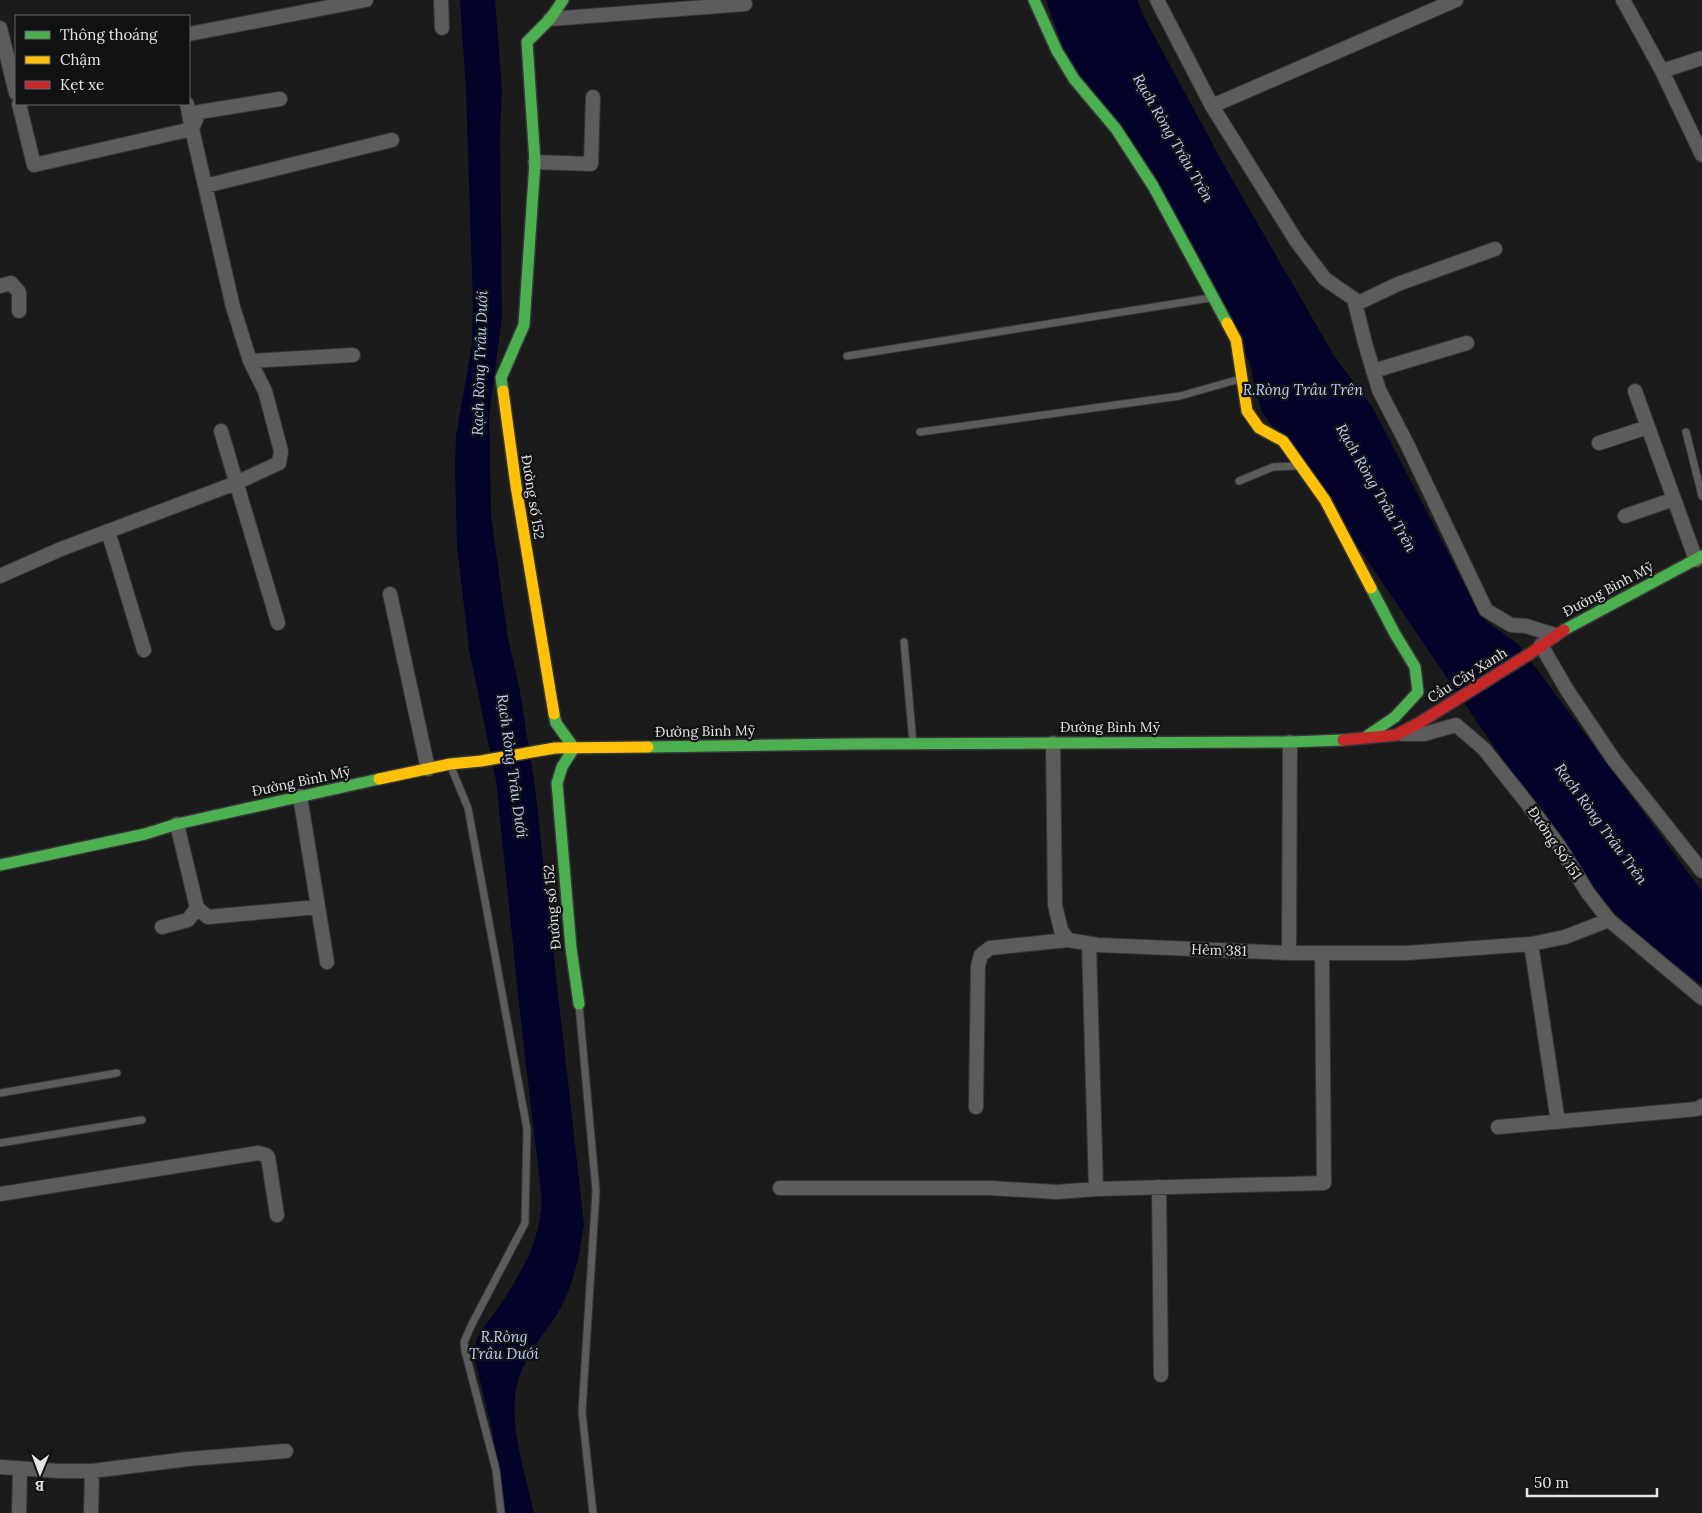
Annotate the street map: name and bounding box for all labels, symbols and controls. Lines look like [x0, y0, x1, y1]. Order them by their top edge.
legend [15, 15, 190, 105]
text: Thông thoáng [60, 25, 158, 44]
text: Chậm [60, 50, 101, 69]
water label: Rạch Ròng Trâu Trên [1129, 70, 1218, 206]
text: Kẹt xe [60, 75, 104, 94]
water label: Rạch Ròng Trâu Dưới [467, 290, 492, 436]
water label: R.Ròng Trâu Trên [1243, 380, 1364, 399]
water label: Rạch Ròng Trâu Trên [1332, 420, 1421, 556]
street label: Đường số 152 [517, 453, 549, 541]
street label: Đường Bình Mỹ [1560, 557, 1657, 620]
street label: Cầu Cây Xanh [1424, 643, 1510, 707]
water label: Rạch Ròng Trâu Dưới [493, 693, 532, 839]
street label: Đường Bình Mỹ [1060, 718, 1161, 736]
street label: Đường Bình Mỹ [655, 721, 756, 741]
water label: Rạch Ròng Trâu Trên [1551, 759, 1652, 889]
street label: Đường Bình Mỹ [250, 762, 352, 800]
street label: Đường Số 151 [1524, 803, 1586, 883]
street label: Đường số 152 [539, 864, 565, 950]
street label: Hẻm 381 [1191, 940, 1247, 960]
water label: R.Ròng Trâu Dưới [469, 1327, 539, 1363]
north arrow [15, 1448, 65, 1498]
scale bar [1527, 1466, 1657, 1498]
text: 50 m [1534, 1473, 1569, 1492]
text: B [35, 1477, 45, 1495]

